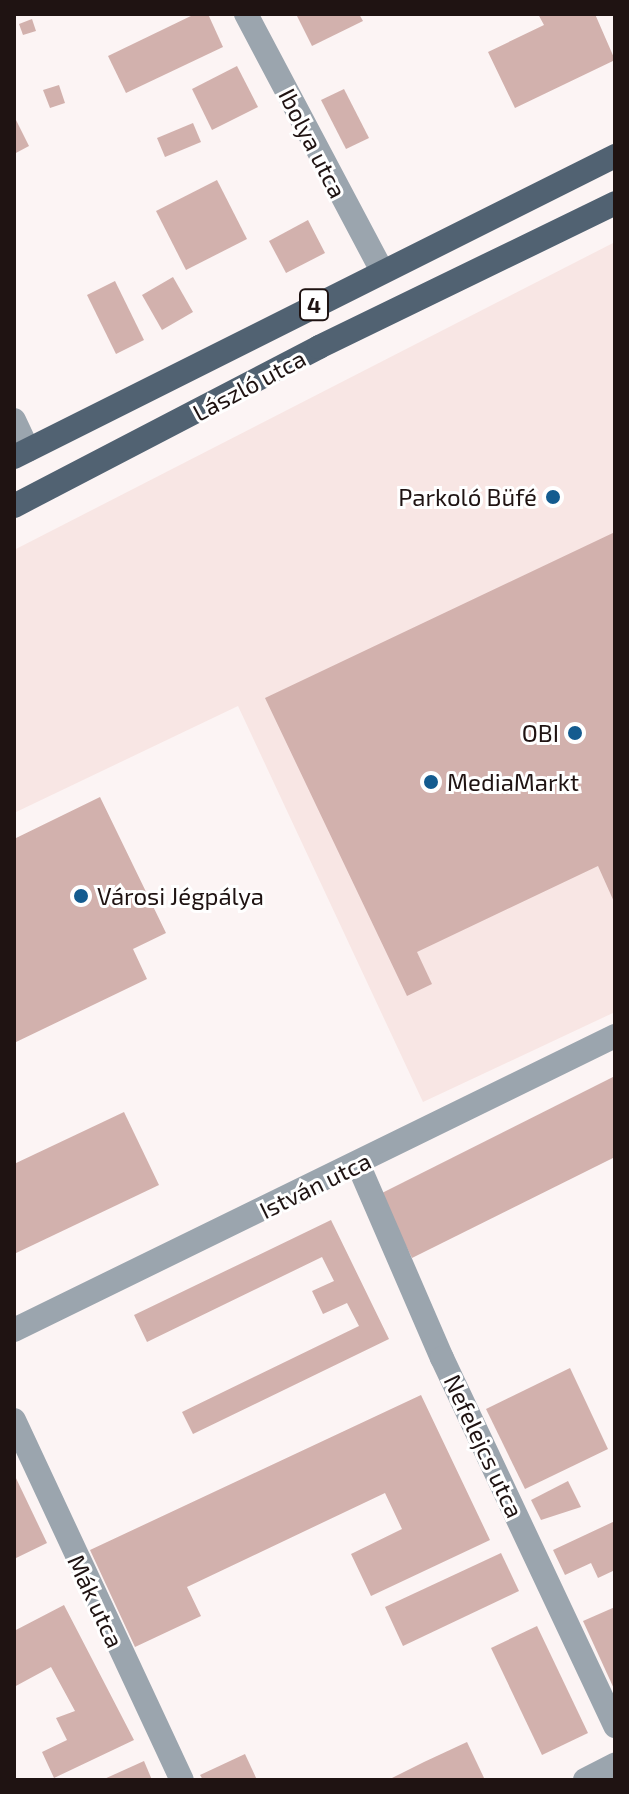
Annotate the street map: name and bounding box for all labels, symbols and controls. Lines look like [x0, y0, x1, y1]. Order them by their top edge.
street label: Ibolya utca [273, 83, 353, 203]
road number: 4 [298, 287, 330, 323]
street label: László utca [188, 343, 310, 427]
place label: Parkoló Büfé [398, 483, 537, 511]
marker: Parkoló Büfé [544, 488, 562, 506]
place label: OBI [522, 719, 559, 747]
marker: OBI [566, 724, 584, 742]
place label: MediaMarkt [447, 768, 579, 796]
marker: MediaMarkt [422, 773, 440, 791]
place label: Városi Jégpálya [97, 882, 264, 910]
marker: Városi Jégpálya [72, 887, 90, 905]
street label: István utca [255, 1146, 375, 1224]
street label: Nefelejcs utca [438, 1370, 530, 1522]
street label: Mák utca [62, 1550, 130, 1652]

